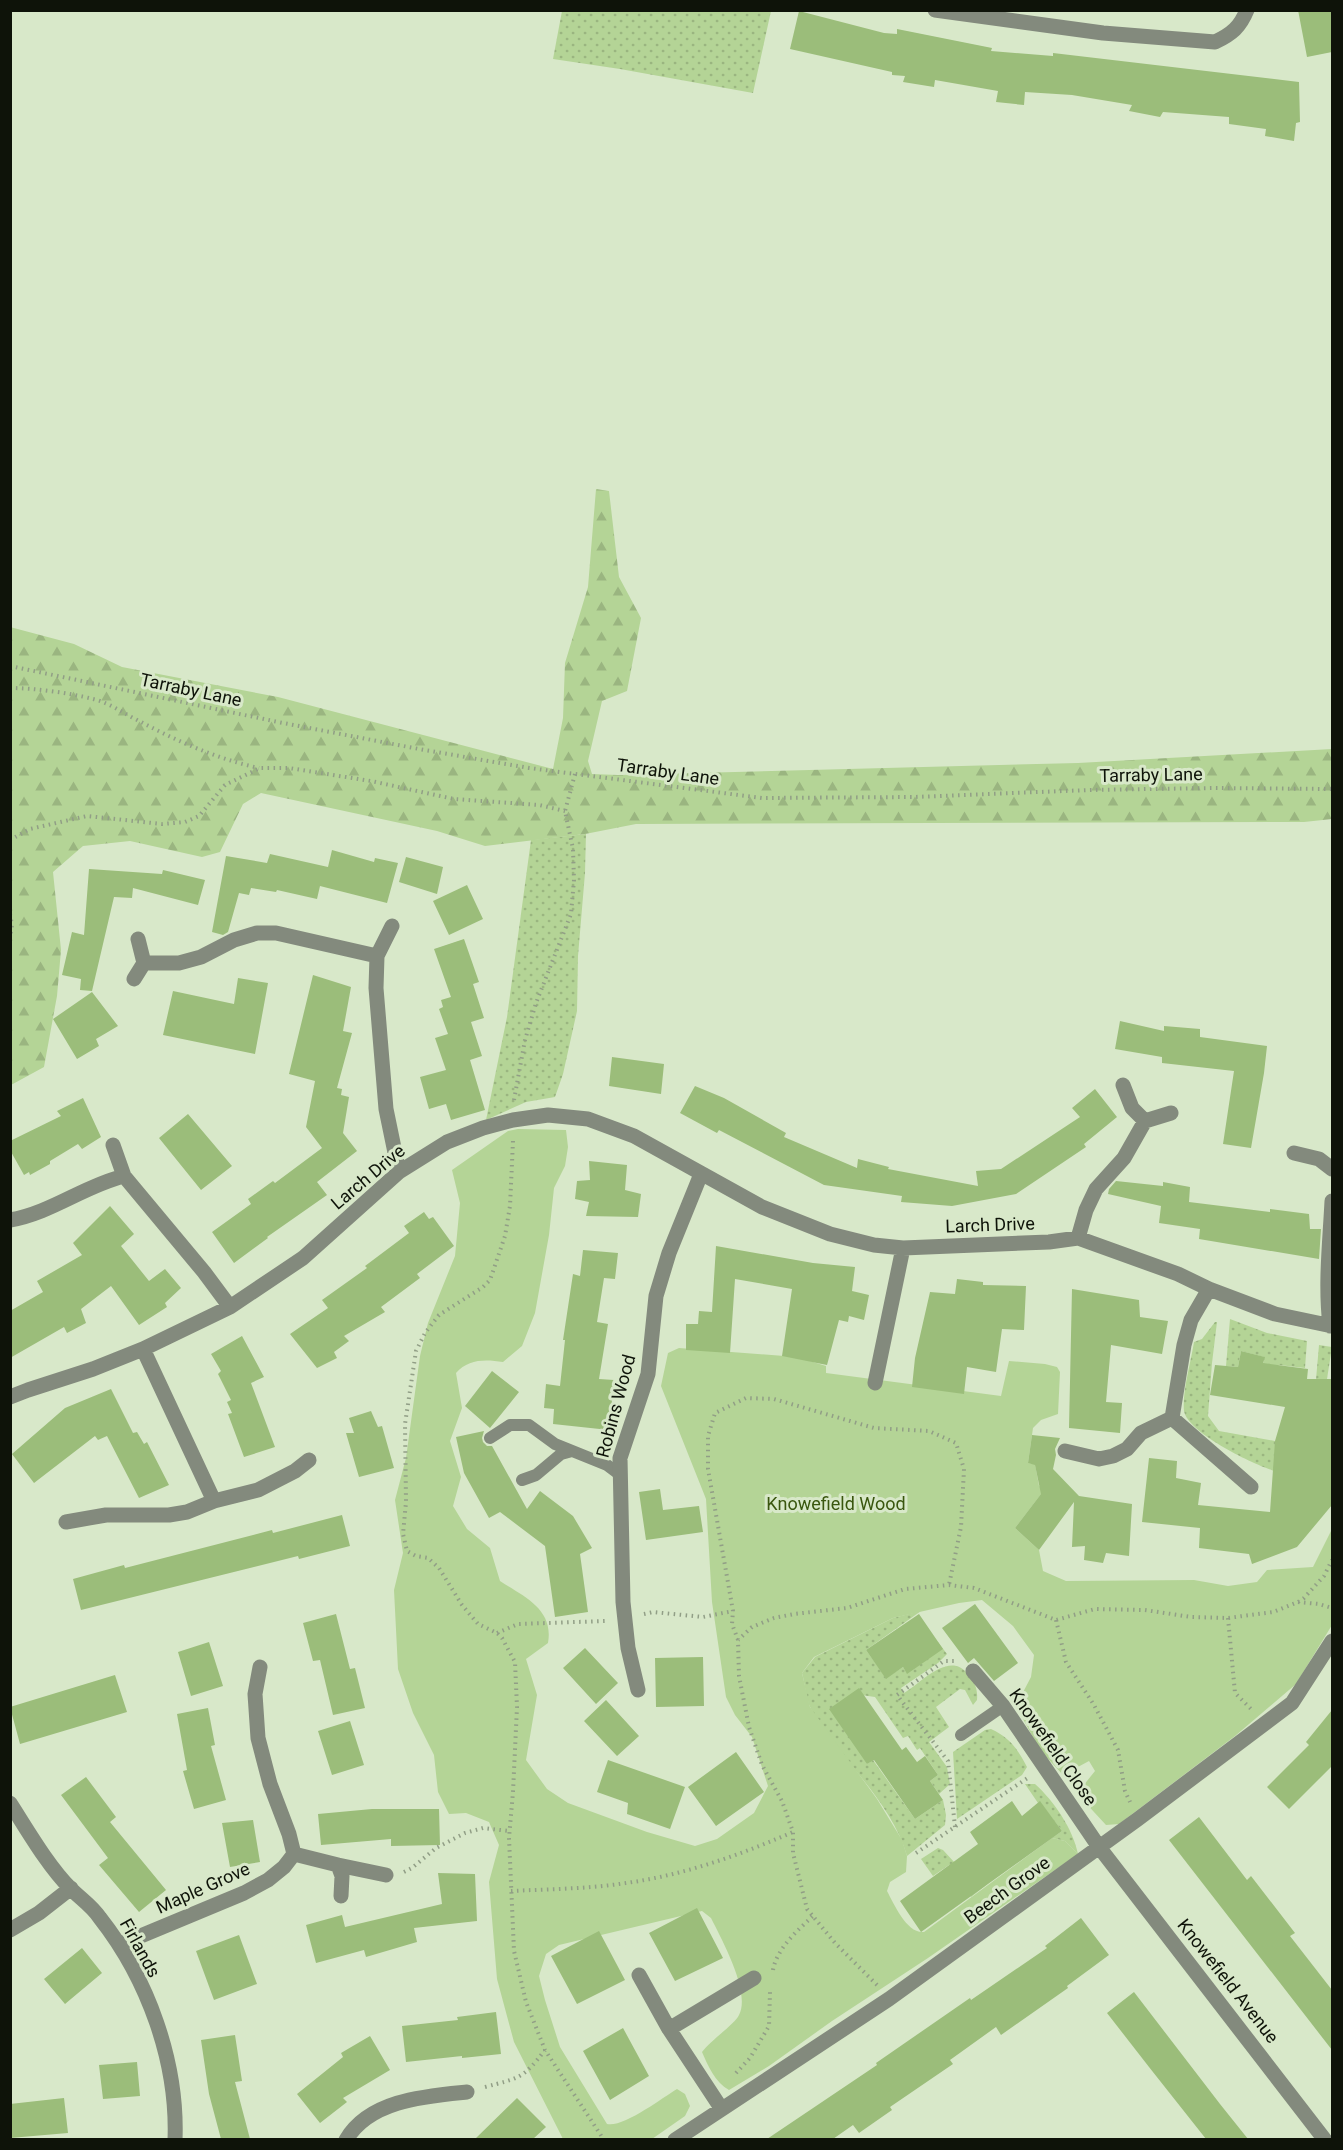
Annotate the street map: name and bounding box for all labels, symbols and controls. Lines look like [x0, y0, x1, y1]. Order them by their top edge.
street label: Tarraby Lane [138, 669, 244, 711]
street label: Tarraby Lane [616, 754, 721, 789]
street label: Tarraby Lane [1099, 763, 1203, 786]
street label: Larch Drive [327, 1140, 409, 1213]
street label: Larch Drive [945, 1212, 1035, 1237]
street label: Robins Wood [592, 1352, 639, 1460]
park label: Knowefield Wood [766, 1493, 906, 1514]
street label: Knowefield Close [1005, 1684, 1102, 1809]
street label: Beech Grove [960, 1852, 1054, 1928]
street label: Maple Grove [153, 1858, 253, 1918]
street label: Knowefield Avenue [1173, 1914, 1283, 2047]
street label: Firlands [116, 1915, 165, 1981]

